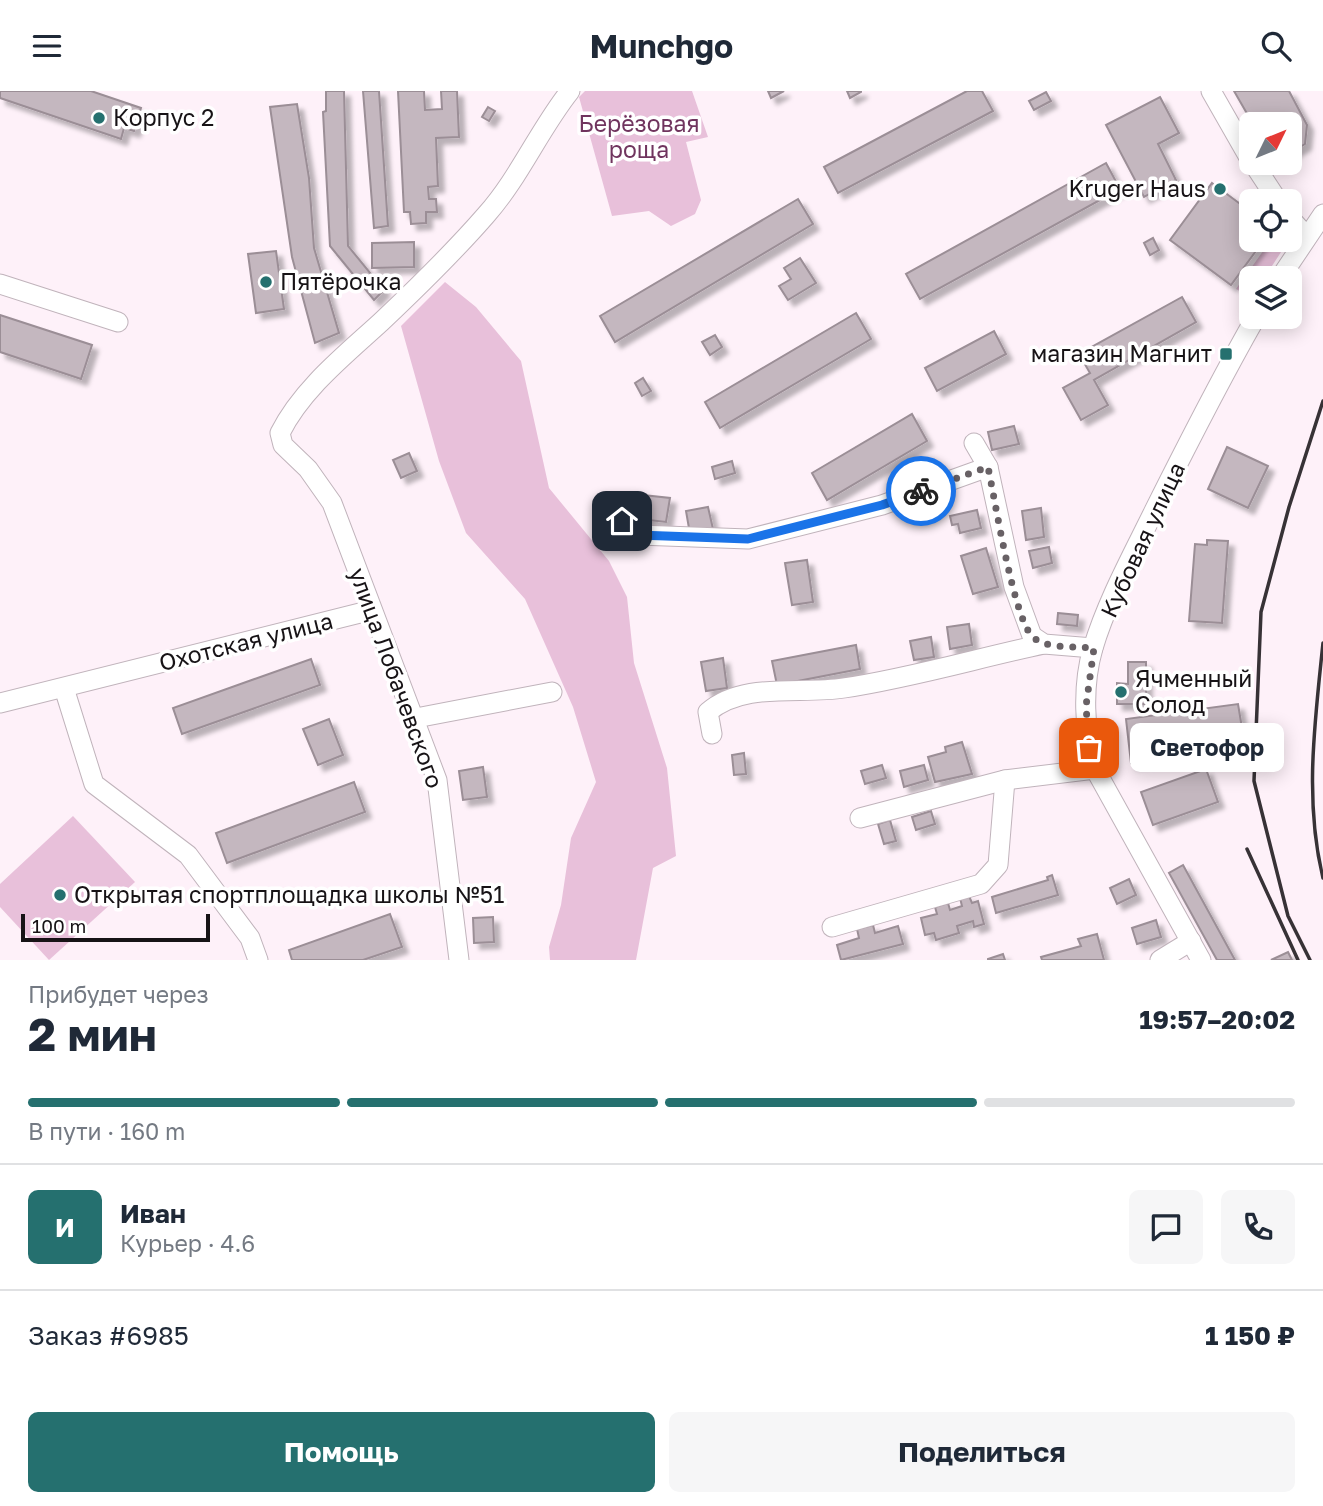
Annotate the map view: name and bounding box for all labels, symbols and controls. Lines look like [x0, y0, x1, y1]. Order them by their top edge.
icon: menu [28, 27, 66, 65]
text: Munchgo [590, 27, 733, 65]
icon: search [1257, 27, 1295, 65]
place label: Корпус 2 [113, 103, 214, 131]
park label: Берёзовая роща [578, 109, 700, 163]
marker: Корпус 2 [91, 110, 107, 126]
north arrow [1239, 112, 1302, 175]
map controls [1239, 112, 1302, 329]
place label: Kruger Haus [1068, 174, 1206, 202]
marker: Kruger Haus [1212, 181, 1228, 197]
button: locate [1239, 189, 1302, 252]
button: layers [1239, 266, 1302, 329]
place label: Пятёрочка [280, 267, 401, 295]
marker: Пятёрочка [258, 274, 274, 290]
place label: магазин Магнит [1031, 339, 1212, 367]
marker: магазин Магнит [1218, 346, 1234, 362]
courier [886, 456, 956, 526]
street label: Кубовая улица [1094, 458, 1190, 622]
icon: bike [902, 472, 940, 510]
pin [592, 491, 652, 551]
icon: home [603, 502, 641, 540]
street label: улица Лобачевского [344, 564, 450, 792]
street label: Охотская улица [156, 606, 336, 676]
place label: Ячменный Солод [1135, 664, 1252, 718]
marker: Ячменный Солод [1113, 684, 1129, 700]
pin [1059, 718, 1119, 778]
callout: Светофор [1131, 723, 1285, 773]
icon: bag [1070, 729, 1108, 767]
text: Светофор [1150, 733, 1264, 761]
place label: Открытая спортплощадка школы №51 [74, 880, 504, 908]
marker: Открытая спортплощадка школы №51 [52, 887, 68, 903]
scale bar [21, 911, 210, 943]
text: 100 m [32, 914, 86, 937]
text: Прибудет через [28, 980, 209, 1008]
text: 19:57–20:02 [1139, 1004, 1295, 1035]
text: 2 мин [28, 1006, 157, 1061]
text: В пути · 160 m [28, 1117, 185, 1145]
button: chat [1129, 1190, 1203, 1264]
button: phone [1221, 1190, 1295, 1264]
text: Иван [120, 1198, 186, 1229]
text: И [55, 1212, 75, 1243]
text: Курьер · 4.6 [120, 1229, 255, 1257]
text: Заказ #6985 [28, 1320, 189, 1351]
text: 1 150 ₽ [1205, 1320, 1295, 1351]
button: Помощь [28, 1412, 655, 1492]
button: Поделиться [669, 1412, 1295, 1492]

